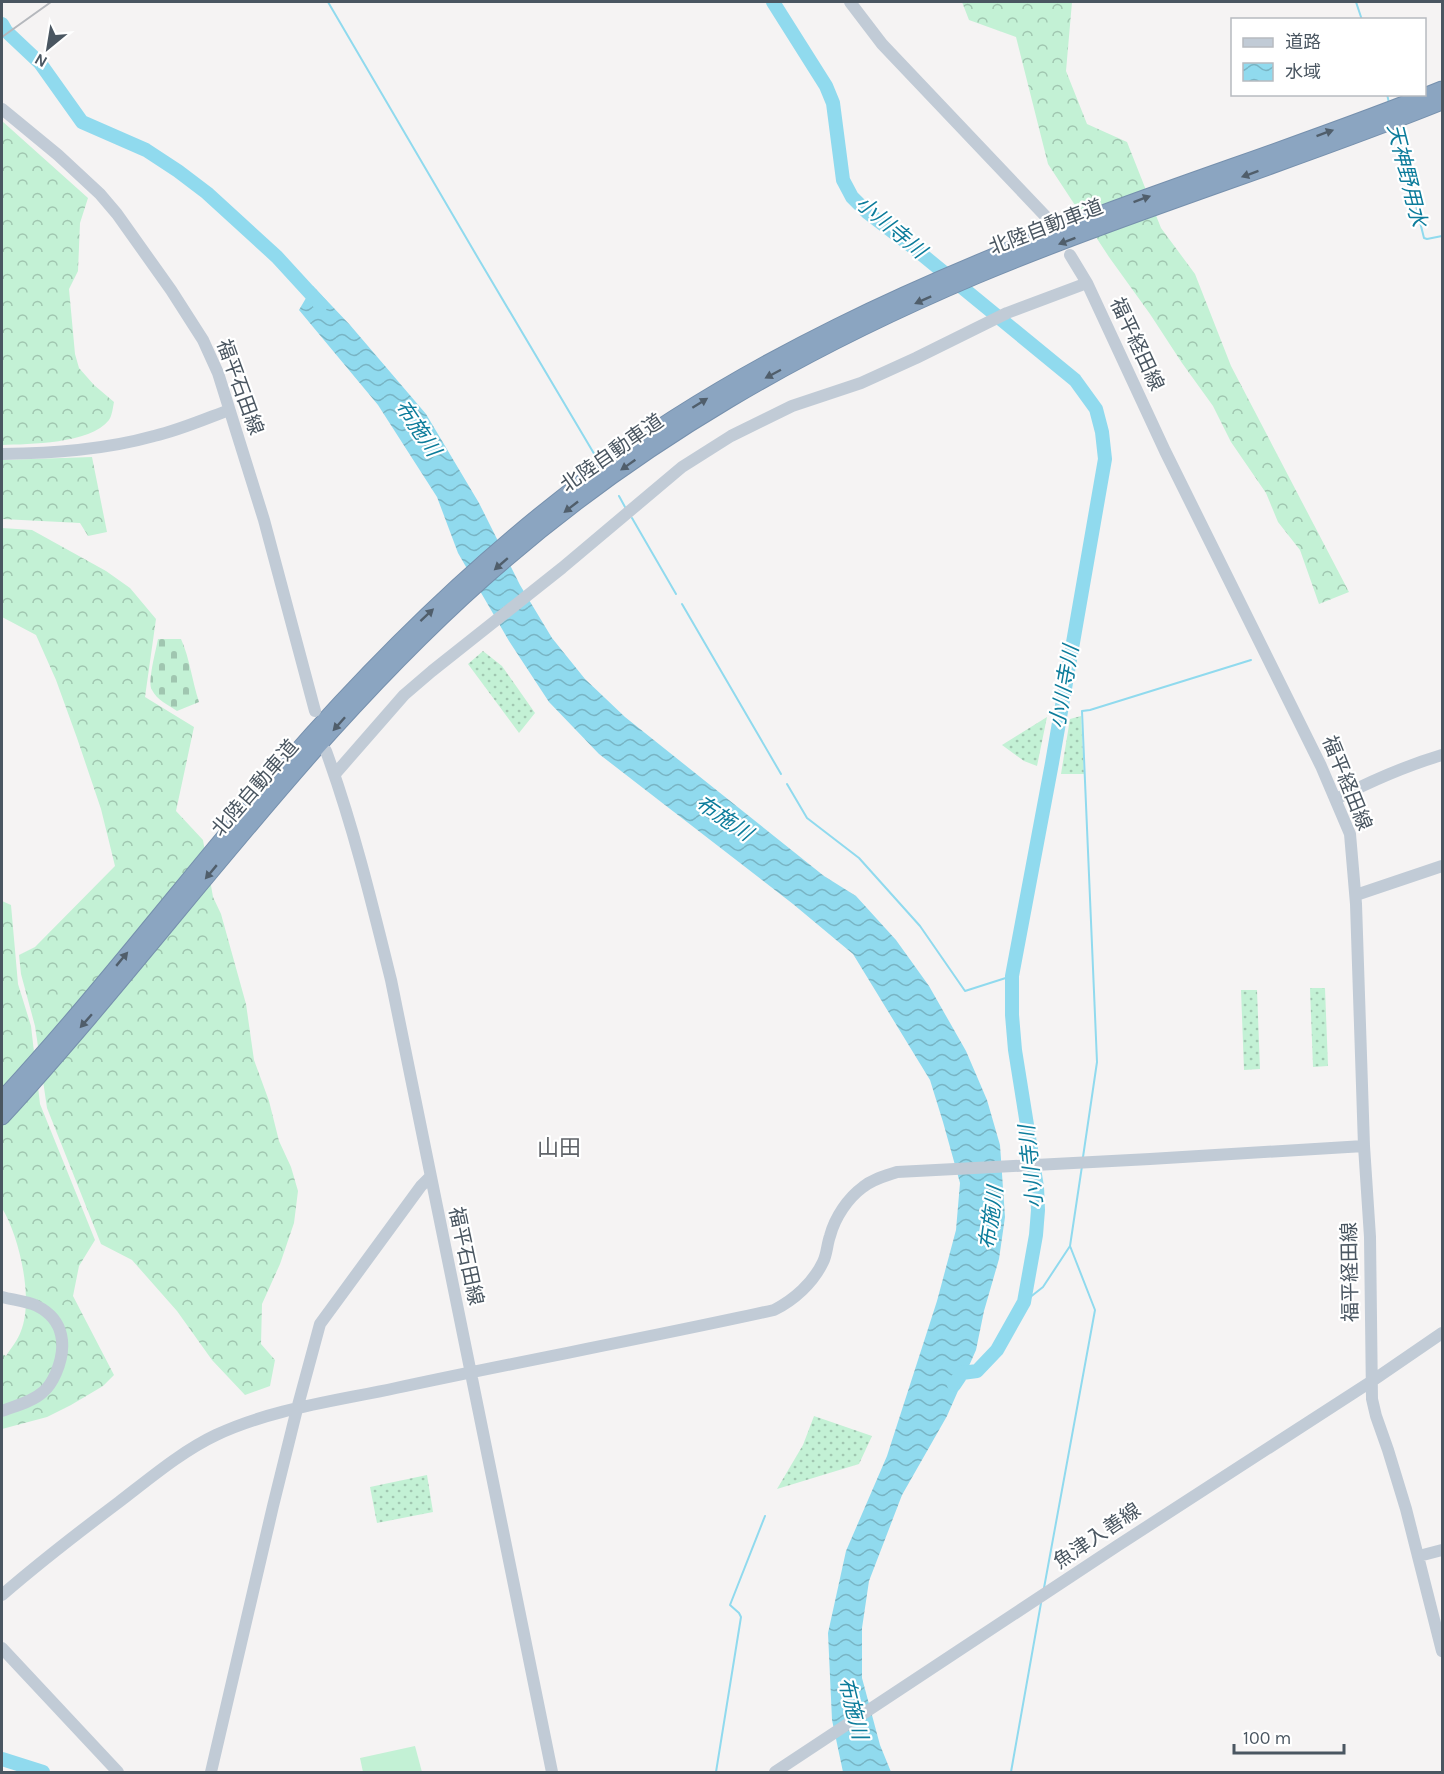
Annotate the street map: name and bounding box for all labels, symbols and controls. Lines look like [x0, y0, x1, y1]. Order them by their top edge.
north arrow [18, 18, 78, 78]
legend [1231, 18, 1426, 96]
text: 道路 [1285, 31, 1321, 53]
text: N [31, 49, 50, 72]
text: 水域 [1285, 61, 1321, 83]
water label: 天神野用水 [1383, 121, 1432, 231]
one-way arrow [1316, 128, 1334, 137]
one-way arrow [1241, 169, 1259, 179]
water label: 小川寺川 [851, 191, 932, 264]
one-way arrow [1133, 194, 1151, 204]
street label: 北陸自動車道 [986, 195, 1106, 259]
one-way arrow [1058, 236, 1076, 246]
street label: 福平経田線 [1105, 294, 1169, 394]
one-way arrow [913, 295, 931, 305]
street label: 福平石田線 [212, 336, 268, 438]
one-way arrow [764, 369, 781, 379]
water label: 布施川 [390, 395, 447, 462]
one-way arrow [692, 397, 708, 408]
street label: 北陸自動車道 [556, 409, 668, 497]
one-way arrow [620, 459, 636, 471]
one-way arrow [563, 500, 579, 513]
one-way arrow [494, 557, 509, 570]
one-way arrow [419, 608, 434, 622]
water label: 小川寺川 [1045, 642, 1083, 730]
one-way arrow [333, 716, 346, 731]
street label: 福平経田線 [1318, 732, 1376, 834]
street label: 北陸自動車道 [207, 735, 303, 841]
water label: 布施川 [691, 790, 758, 847]
one-way arrow [205, 864, 218, 880]
one-way arrow [115, 952, 128, 967]
one-way arrow [80, 1013, 93, 1028]
water label: 小川寺川 [1014, 1122, 1047, 1210]
district label: 山田 [537, 1135, 581, 1161]
water label: 布施川 [975, 1183, 1008, 1251]
street label: 福平石田線 [444, 1205, 488, 1307]
street label: 福平経田線 [1338, 1222, 1362, 1322]
street label: 魚津入善線 [1049, 1499, 1145, 1573]
water label: 布施川 [834, 1675, 873, 1743]
scale bar [1234, 1717, 1344, 1755]
text: 100 m [1243, 1727, 1291, 1749]

